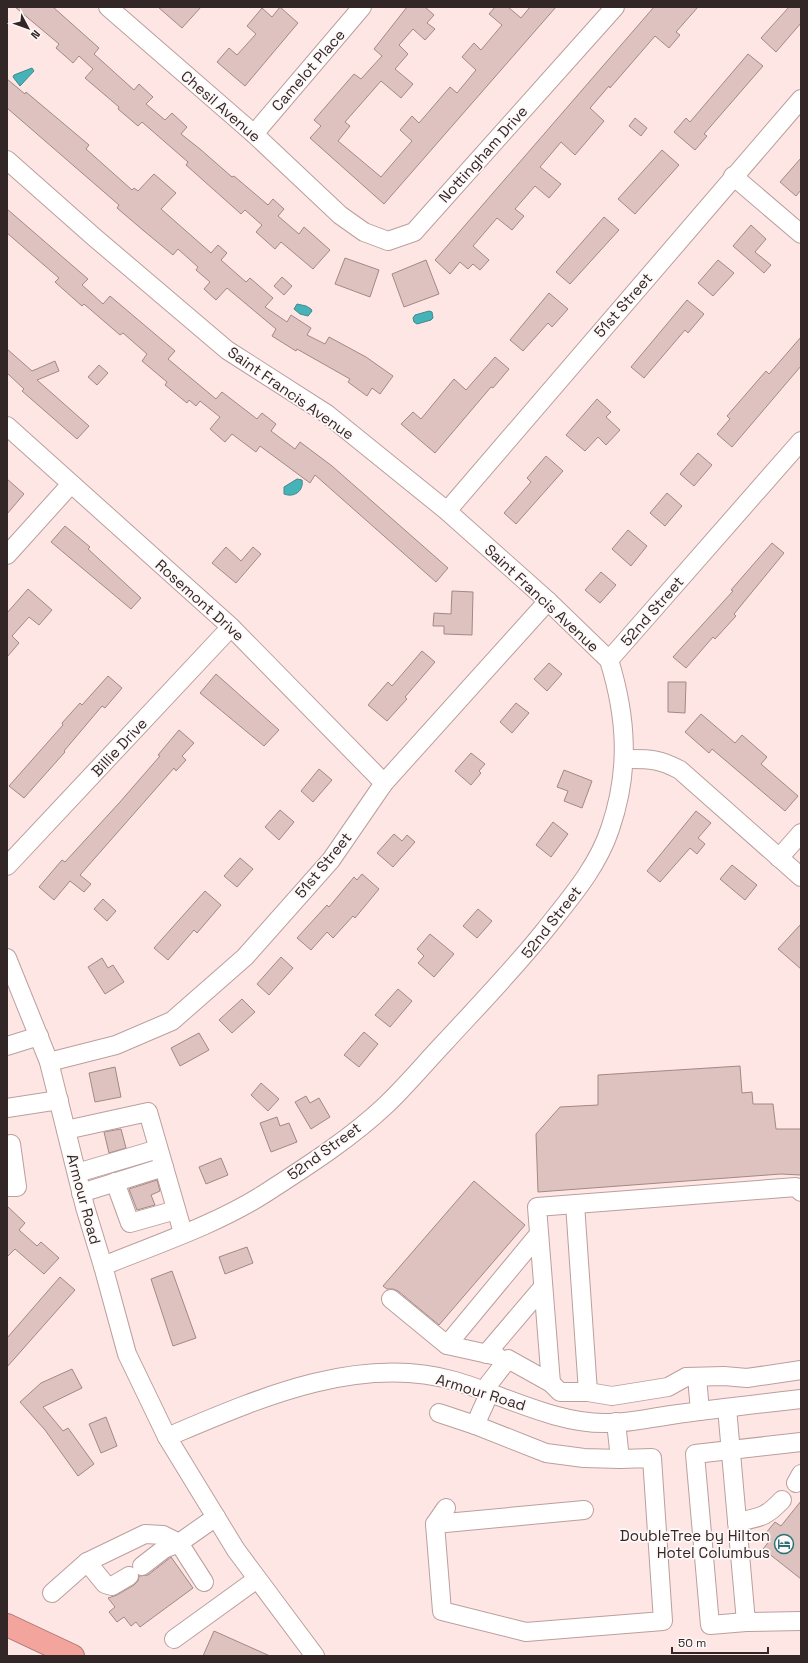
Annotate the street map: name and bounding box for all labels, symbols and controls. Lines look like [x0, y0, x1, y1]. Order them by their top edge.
north arrow [8, 8, 48, 48]
street label: Camelot Place [267, 25, 349, 115]
text: N [28, 27, 43, 42]
street label: Chesil Avenue [177, 66, 265, 146]
street label: Nottingham Drive [434, 101, 532, 206]
street label: 51st Street [590, 269, 656, 341]
street label: Saint Francis Avenue [224, 342, 358, 444]
street label: Saint Francis Avenue [481, 540, 603, 656]
street label: Rosemont Drive [152, 555, 249, 645]
street label: 52nd Street [616, 572, 688, 650]
street label: Billie Drive [87, 714, 151, 780]
street label: 51st Street [291, 828, 355, 902]
street label: 52nd Street [517, 882, 585, 962]
street label: 52nd Street [283, 1118, 365, 1184]
street label: Armour Road [63, 1152, 105, 1246]
street label: Armour Road [434, 1369, 528, 1415]
place label: DoubleTree by Hilton Hotel Columbus [620, 1526, 770, 1562]
hotel icon: DoubleTree by Hilton Hotel Columbus [773, 1533, 795, 1555]
scale bar [672, 1629, 768, 1655]
text: 50 m [678, 1635, 706, 1651]

